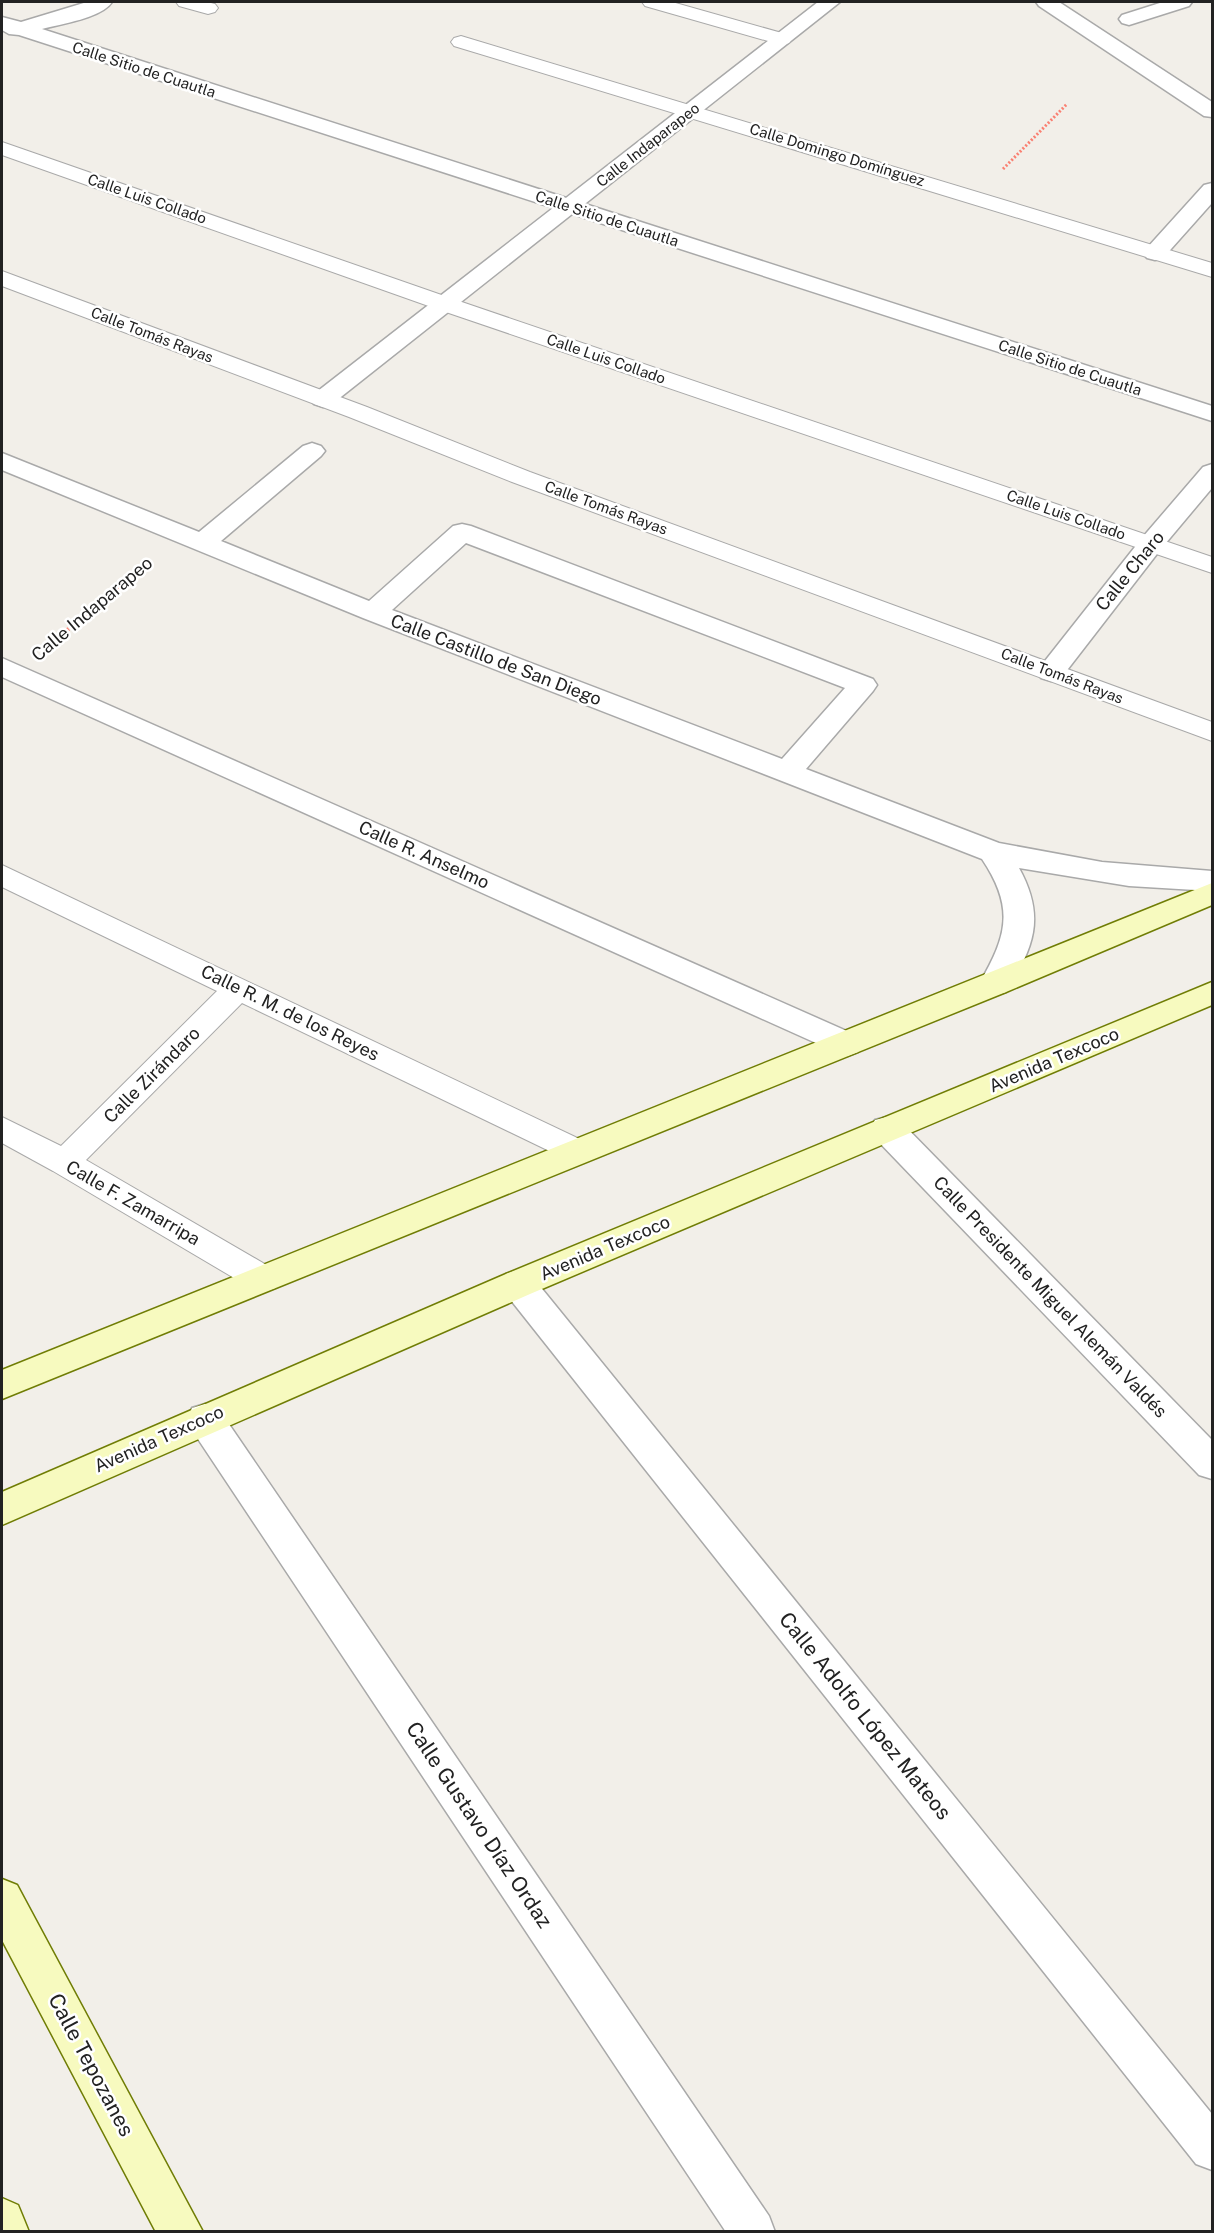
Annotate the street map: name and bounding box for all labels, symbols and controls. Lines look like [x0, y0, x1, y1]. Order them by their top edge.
street label: Calle Sitio de Cuautla [70, 38, 218, 101]
street label: Calle Indaparapeo [593, 99, 703, 190]
street label: Calle Domingo Domínguez [748, 120, 927, 189]
street label: Calle Luis Collado [85, 170, 209, 227]
street label: Calle Sitio de Cuautla [533, 187, 681, 250]
street label: Calle Tomás Rayas [89, 303, 216, 366]
street label: Calle Luis Collado [544, 330, 668, 387]
street label: Calle Sitio de Cuautla [996, 336, 1144, 399]
street label: Calle Tomás Rayas [542, 477, 670, 538]
street label: Calle Luis Collado [1004, 486, 1128, 543]
street label: Calle Charo [1091, 527, 1168, 615]
street label: Calle Indaparapeo [27, 552, 156, 665]
street label: Calle Castillo de San Diego [388, 610, 604, 709]
street label: Calle Tomás Rayas [999, 644, 1126, 707]
street label: Calle R. Anselmo [356, 816, 493, 893]
street label: Calle R. M. de los Reyes [198, 960, 383, 1065]
street label: Calle Zirándaro [99, 1022, 204, 1127]
street label: Avenida Texcoco [986, 1023, 1122, 1096]
street label: Calle F. Zamarripa [63, 1156, 204, 1249]
street label: Calle Presidente Miguel Alemán Valdés [929, 1172, 1171, 1422]
street label: Avenida Texcoco [537, 1211, 673, 1284]
street label: Avenida Texcoco [91, 1401, 227, 1476]
street label: Calle Adolfo López Mateos [774, 1607, 957, 1824]
street label: Calle Gustavo Díaz Ordaz [401, 1717, 558, 1933]
street label: Calle Tepozanes [43, 1989, 140, 2140]

